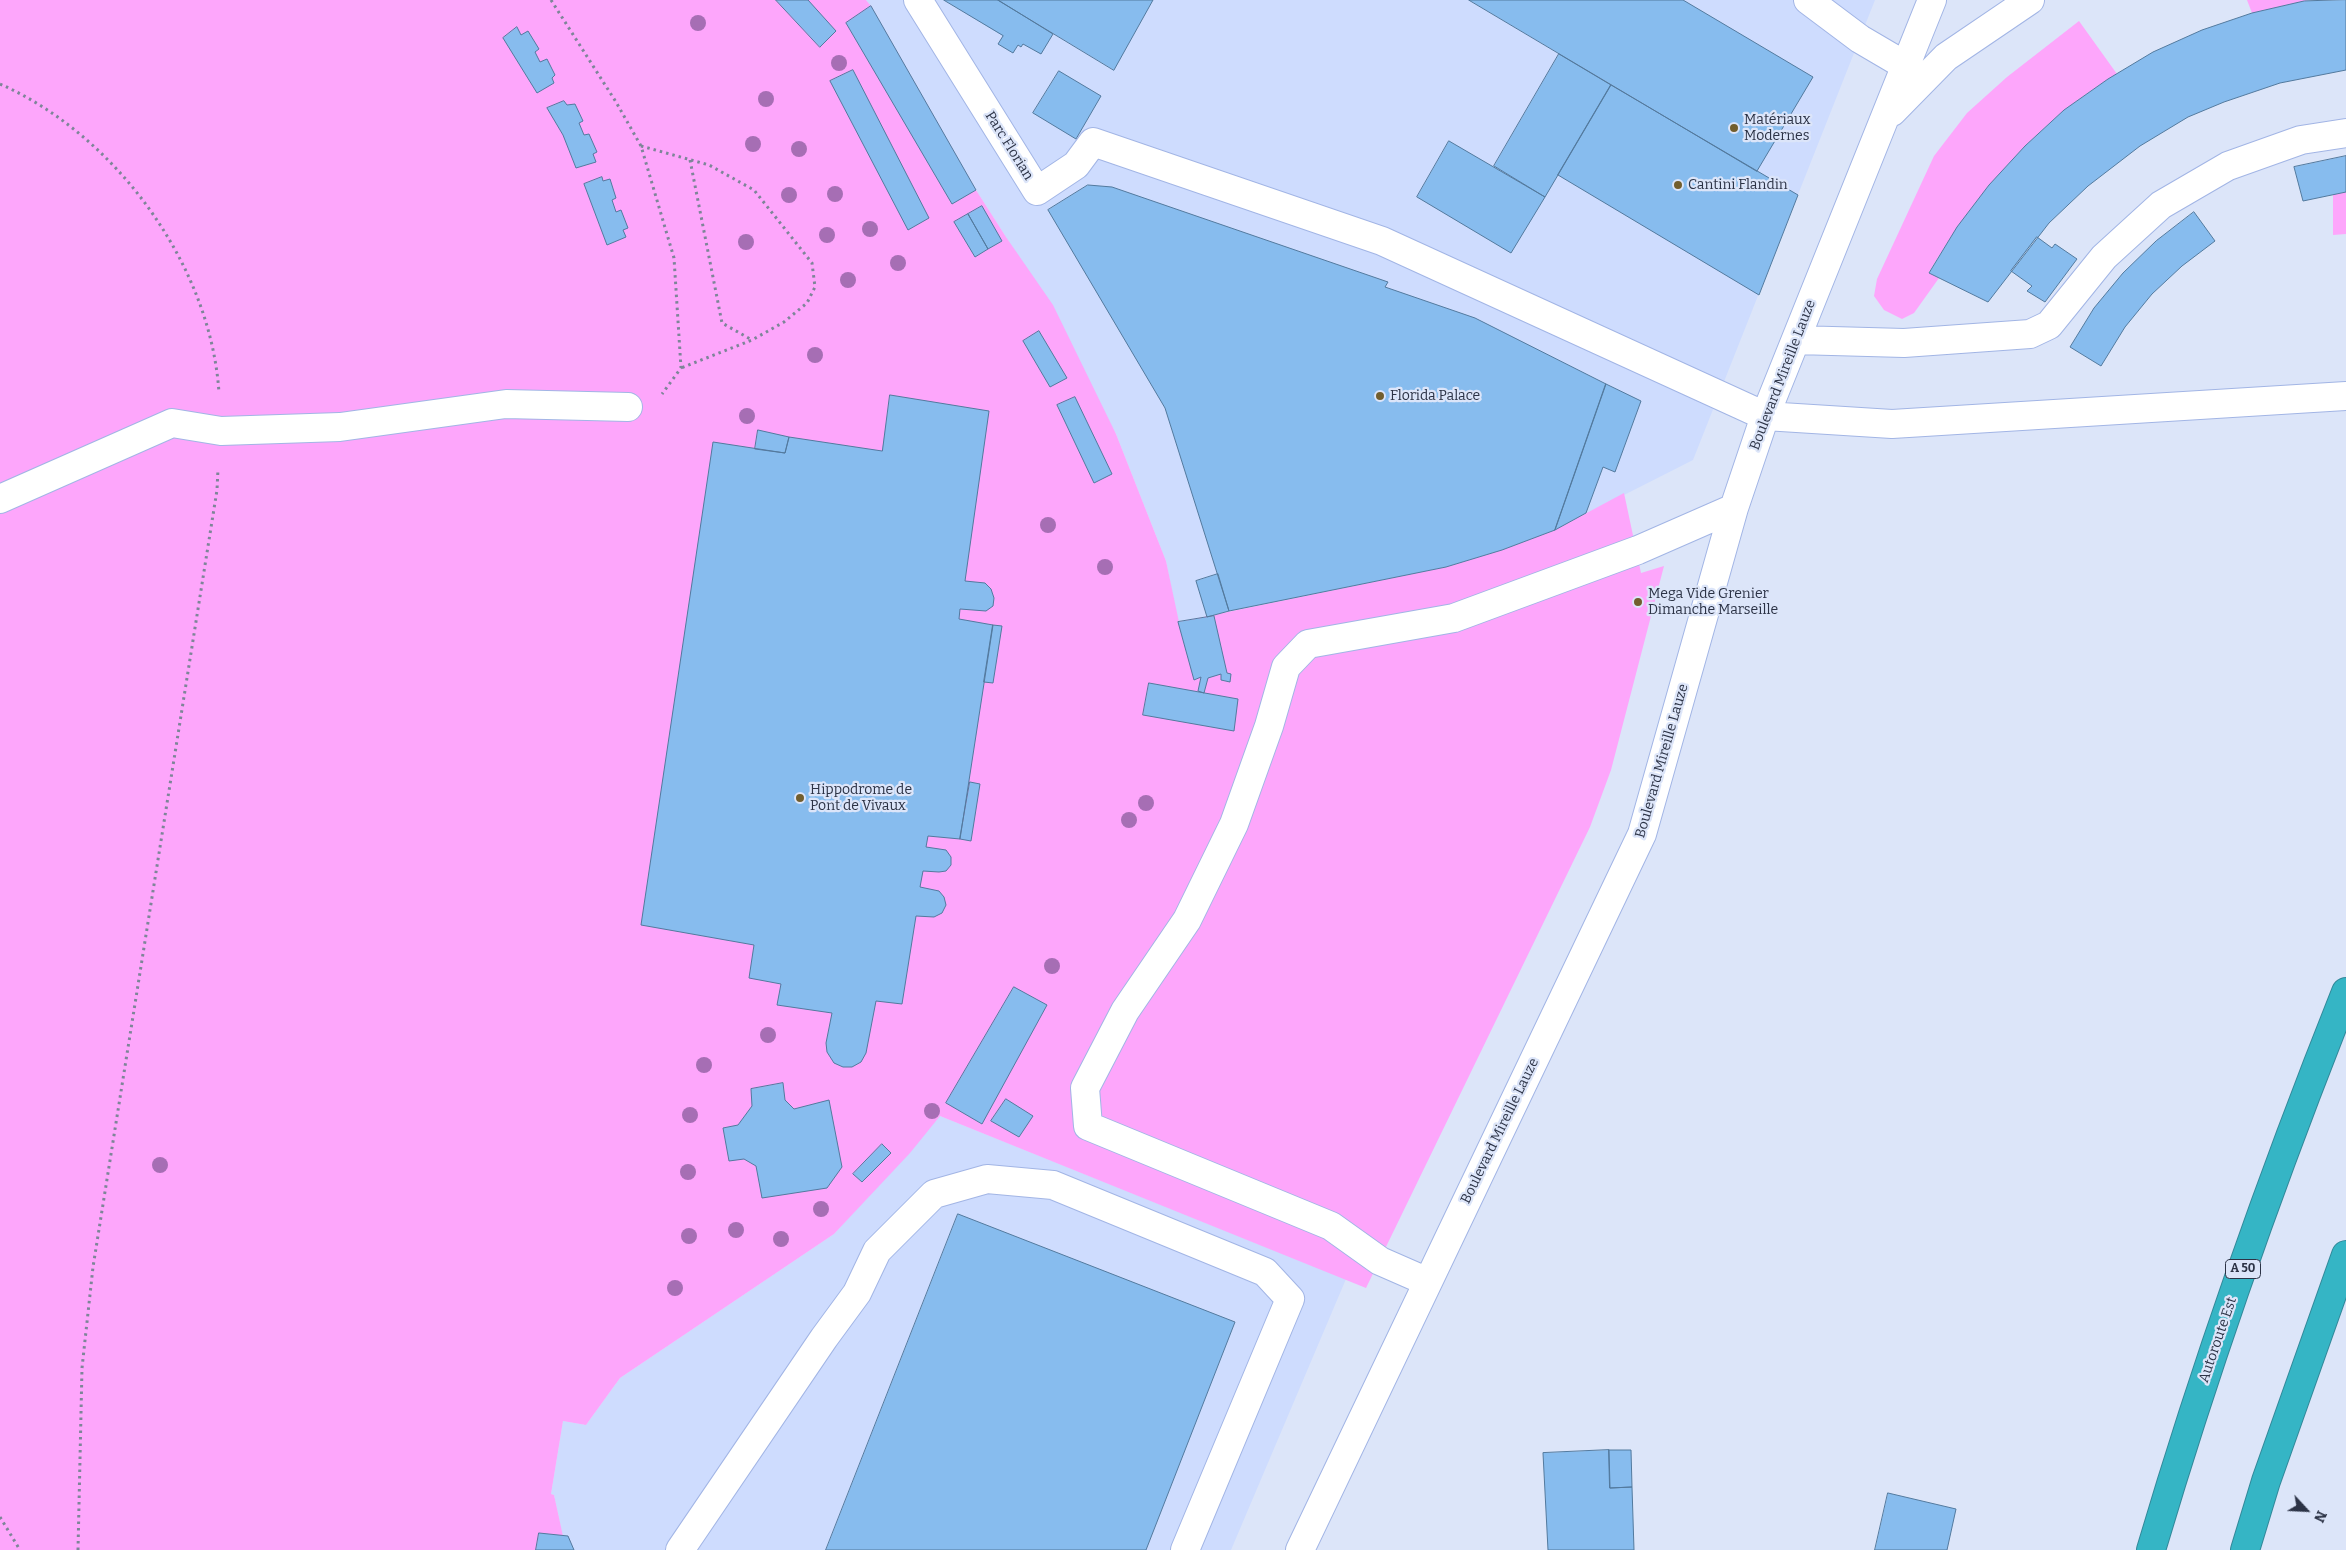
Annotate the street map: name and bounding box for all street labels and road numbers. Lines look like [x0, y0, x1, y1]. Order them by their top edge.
street label: Parc Florian [981, 109, 1037, 183]
street label: Boulevard Mireille Lauze [1747, 297, 1819, 453]
street label: Boulevard Mireille Lauze [1632, 682, 1692, 840]
street label: Boulevard Mireille Lauze [1457, 1056, 1543, 1206]
road number: A 50 [2226, 1260, 2260, 1278]
street label: Autoroute Est [2196, 1295, 2240, 1385]

